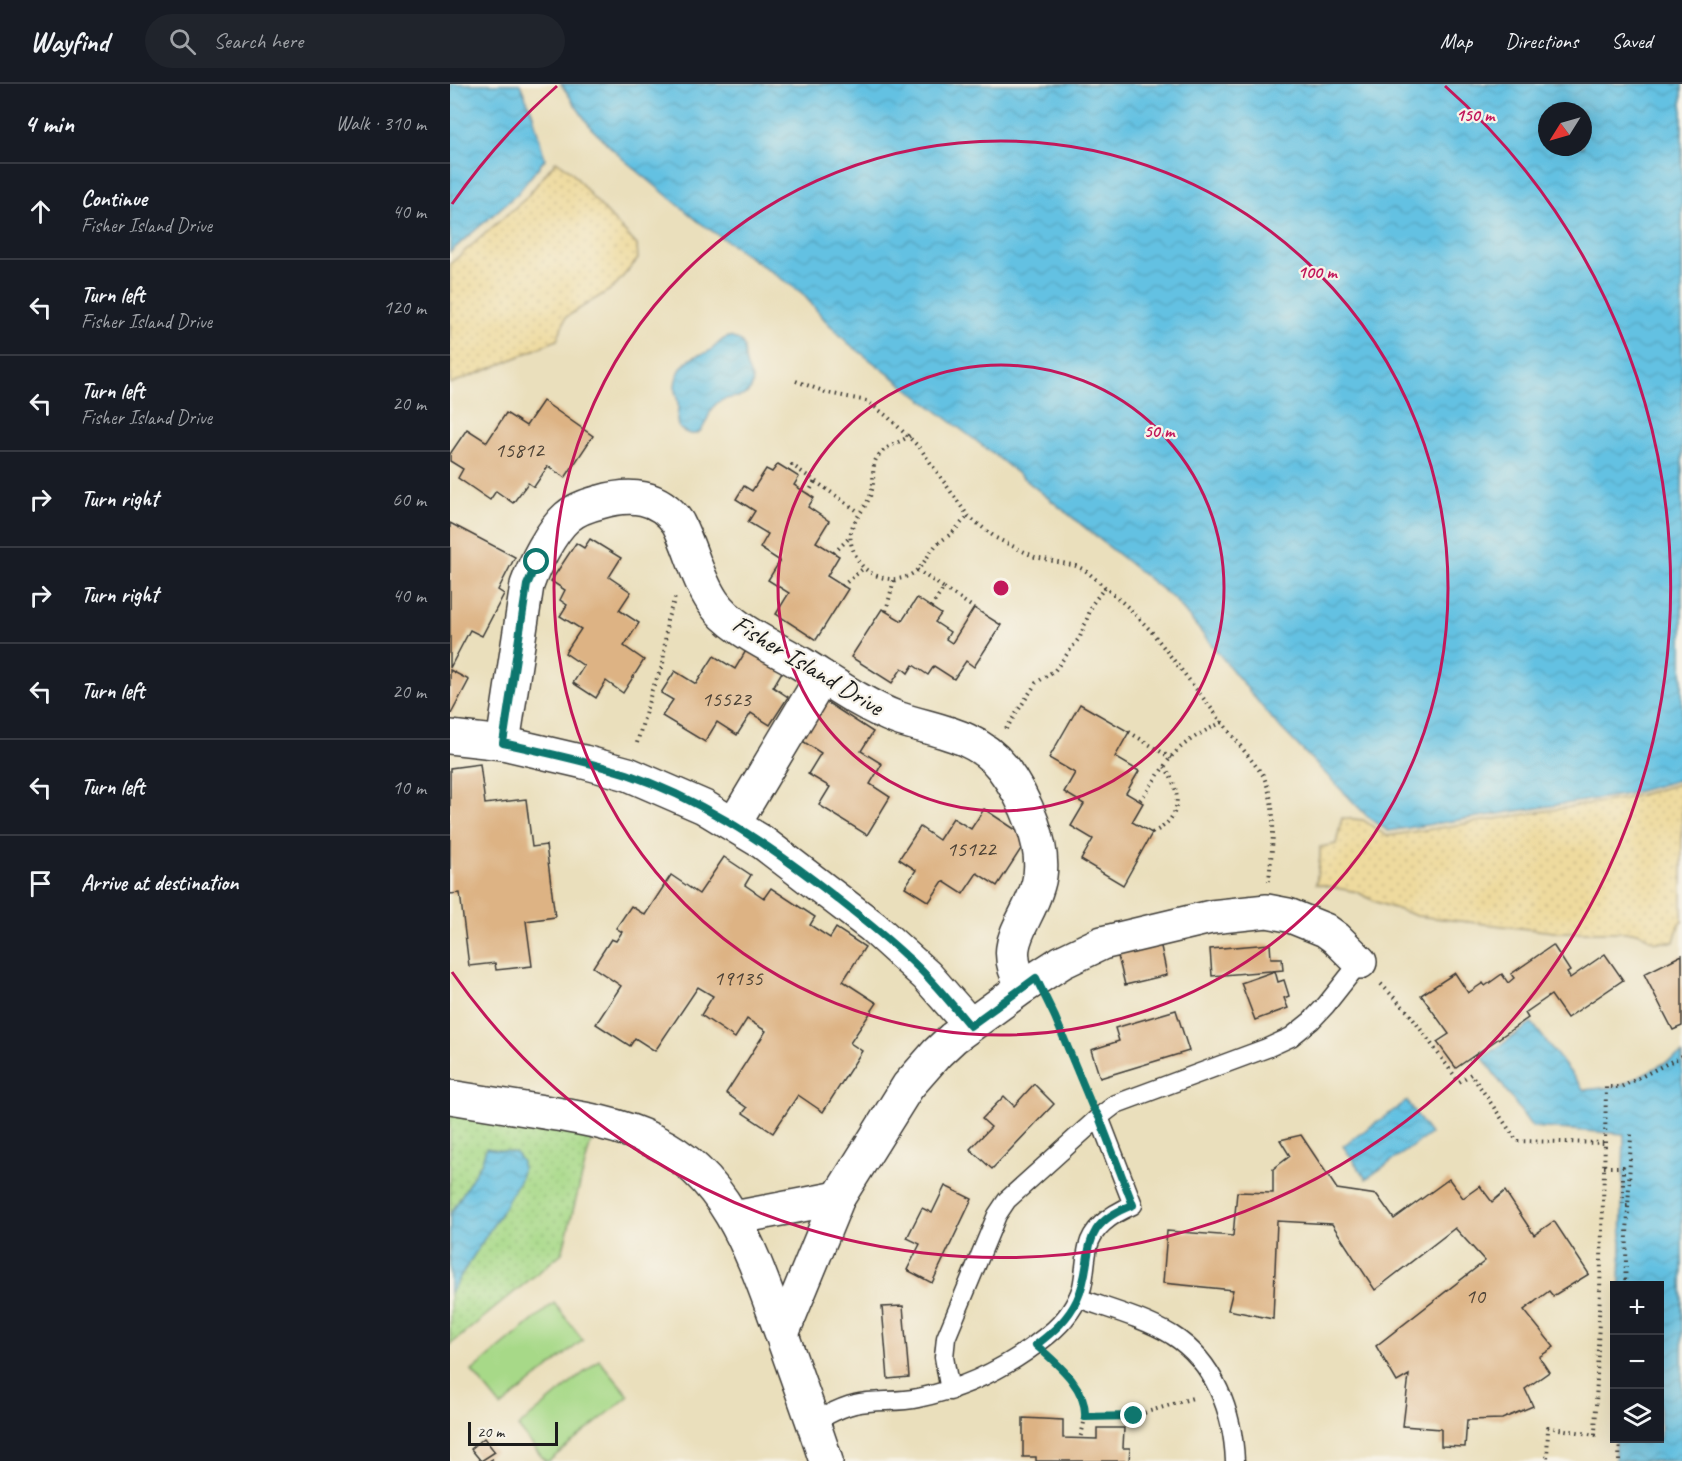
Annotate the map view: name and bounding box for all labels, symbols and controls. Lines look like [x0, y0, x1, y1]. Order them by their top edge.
search box [145, 14, 565, 68]
text: Wayfind [30, 24, 109, 59]
icon: search [166, 25, 199, 58]
text: Search here [214, 27, 303, 55]
text: Map [1440, 28, 1472, 54]
text: Directions [1505, 28, 1578, 54]
text: Saved [1611, 28, 1652, 54]
north arrow [1538, 102, 1592, 156]
text: 150 m [1456, 104, 1496, 126]
text: 4 min [24, 107, 74, 140]
text: Walk · 310 m [336, 111, 426, 136]
text: Continue [81, 185, 147, 213]
icon: ahead [24, 195, 57, 228]
text: 40 m [392, 199, 426, 224]
text: Fisher Island Drive [81, 213, 212, 238]
text: 100 m [1298, 261, 1338, 283]
text: Turn left [81, 281, 145, 309]
icon: left [24, 291, 57, 324]
text: 120 m [383, 295, 426, 320]
text: Fisher Island Drive [81, 309, 212, 334]
text: Turn left [81, 377, 145, 405]
icon: left [24, 387, 57, 420]
text: 20 m [392, 391, 426, 416]
text: Fisher Island Drive [81, 405, 212, 430]
text: 50 m [1144, 420, 1176, 442]
house number: 15812 [494, 436, 546, 464]
icon: right [24, 483, 57, 516]
text: Turn right [81, 485, 158, 513]
text: 60 m [392, 487, 426, 512]
route start [523, 548, 549, 574]
centre of rings [991, 578, 1011, 598]
icon: right [24, 579, 57, 612]
text: Turn right [81, 581, 158, 609]
text: 40 m [392, 583, 426, 608]
street label: Fisher Island Drive [727, 607, 891, 724]
icon: left [24, 675, 57, 708]
text: Turn left [81, 677, 145, 705]
text: 20 m [392, 679, 426, 704]
house number: 15523 [701, 685, 753, 713]
icon: left [24, 771, 57, 804]
text: Turn left [81, 773, 145, 801]
text: 10 m [392, 775, 426, 800]
house number: 15122 [946, 835, 998, 863]
icon: arrive [24, 867, 57, 900]
text: Arrive at destination [81, 869, 238, 897]
house number: 19135 [713, 964, 764, 992]
map controls [1610, 1281, 1664, 1443]
button: + [1610, 1281, 1664, 1335]
house number: 10 [1465, 1282, 1487, 1310]
button: − [1610, 1335, 1664, 1389]
button: layers [1610, 1389, 1664, 1443]
route end [1120, 1402, 1146, 1428]
scale bar [468, 1419, 558, 1446]
text: 20 m [477, 1422, 504, 1442]

